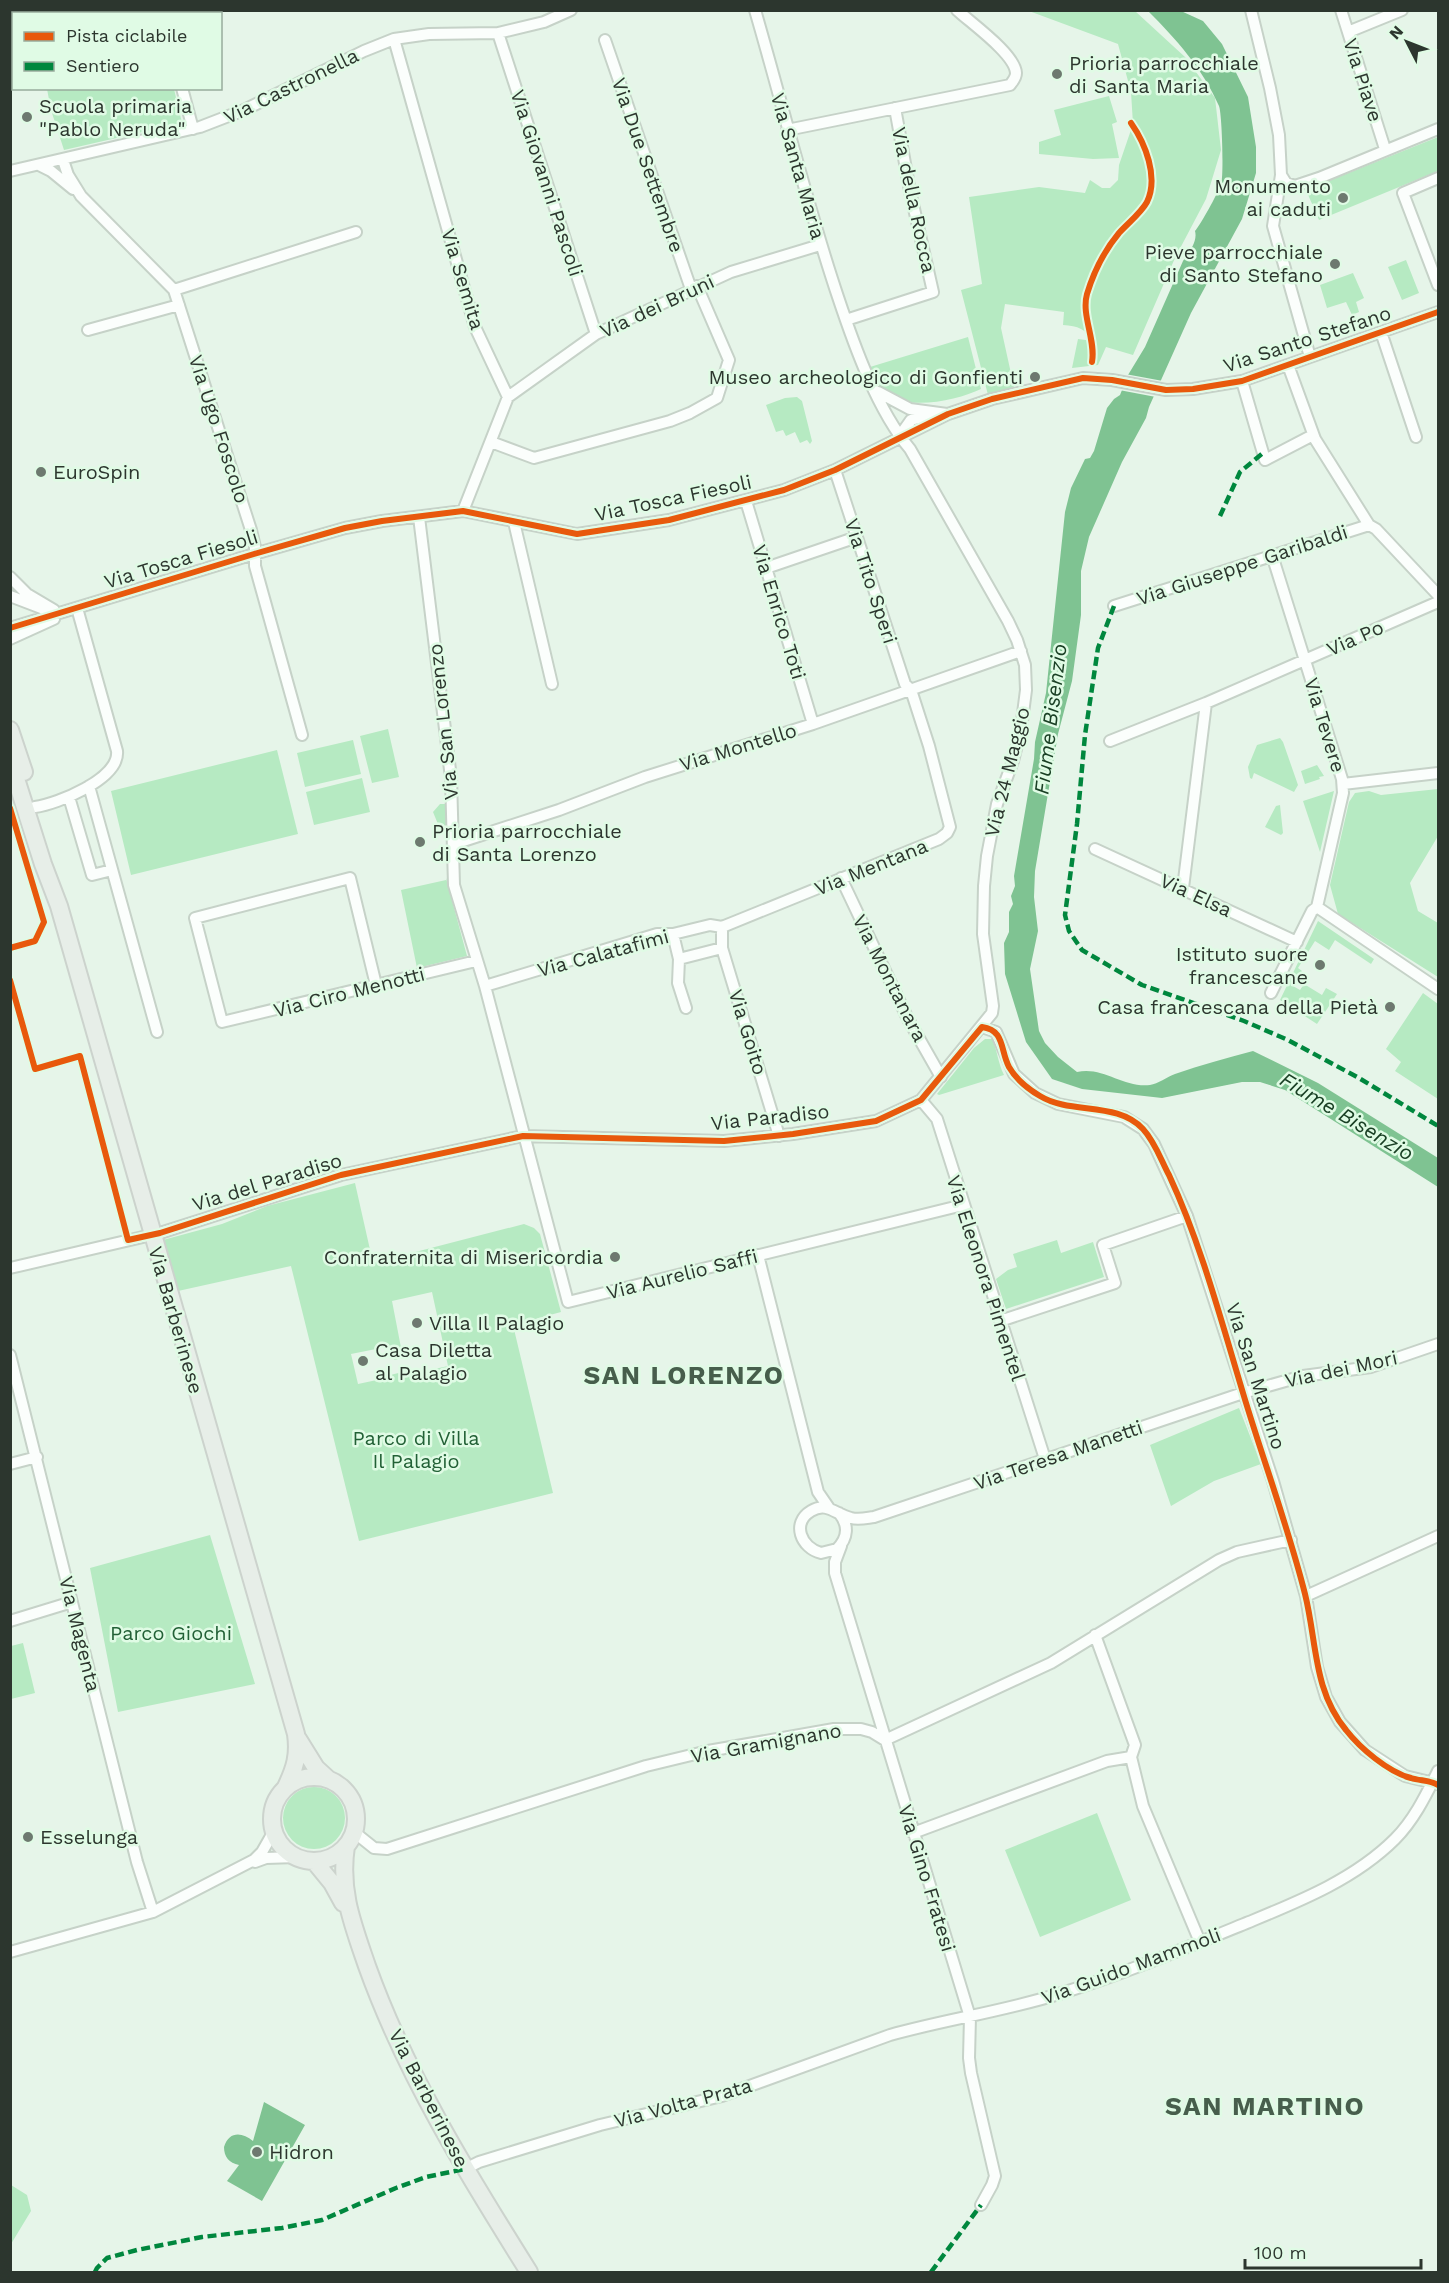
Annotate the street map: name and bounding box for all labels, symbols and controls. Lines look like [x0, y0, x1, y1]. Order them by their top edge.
legend [12, 12, 222, 90]
north arrow [1377, 12, 1437, 72]
text: N [1385, 22, 1407, 43]
text: Pista ciclabile [66, 25, 187, 46]
street label: Via Piave [1338, 35, 1388, 125]
street label: Via Castronella [220, 43, 362, 129]
place label: Prioria parrocchiale di Santa Maria [1069, 51, 1259, 98]
text: Sentiero [66, 55, 140, 76]
marker: Prioria parrocchiale di Santa Maria [1050, 67, 1064, 81]
street label: Via Due Settembre [607, 75, 689, 255]
street label: Via Giovanni Pascoli [505, 87, 589, 279]
street label: Via Santa Maria [766, 90, 830, 242]
place label: Scuola primaria "Pablo Neruda" [39, 94, 192, 141]
marker: Scuola primaria "Pablo Neruda" [20, 110, 34, 124]
street label: Via della Rocca [887, 125, 941, 275]
place label: Monumento ai caduti [1214, 174, 1331, 221]
marker: Monumento ai caduti [1336, 191, 1350, 205]
street label: Via Semita [436, 226, 490, 332]
place label: Pieve parrocchiale di Santo Stefano [1145, 240, 1323, 287]
marker: Pieve parrocchiale di Santo Stefano [1328, 257, 1342, 271]
street label: Via dei Bruni [596, 269, 718, 343]
street label: Via Santo Stefano [1220, 301, 1394, 377]
street label: Via Ugo Foscolo [184, 352, 254, 506]
place label: Museo archeologico di Gonfienti [708, 365, 1023, 389]
marker: Museo archeologico di Gonfienti [1028, 370, 1042, 384]
place label: EuroSpin [53, 460, 141, 484]
marker: EuroSpin [34, 465, 48, 479]
street label: Via Tosca Fiesoli [592, 470, 754, 526]
street label: Via Tito Speri [840, 515, 902, 647]
street label: Via Giuseppe Garibaldi [1133, 519, 1351, 611]
street label: Via Tosca Fiesoli [101, 524, 261, 594]
street label: Via Enrico Toti [747, 542, 811, 682]
street label: Via Po [1323, 615, 1387, 661]
water label: Fiume Bisenzio [1028, 642, 1072, 796]
street label: Via San Lorenzo [423, 643, 463, 801]
street label: Via Tevere [1299, 675, 1351, 775]
street label: Via 24 Maggio [979, 705, 1035, 839]
street label: Via Montello [677, 718, 799, 776]
place label: Prioria parrocchiale di Santa Lorenzo [432, 819, 622, 866]
street label: Via Mentana [811, 833, 931, 901]
marker: Prioria parrocchiale di Santa Lorenzo [413, 835, 427, 849]
street label: Via Elsa [1156, 868, 1236, 922]
street label: Via Montanara [848, 910, 932, 1046]
street label: Via Calatafimi [535, 924, 671, 982]
place label: Istituto suore francescane [1176, 942, 1308, 989]
marker: Istituto suore francescane [1313, 958, 1327, 972]
street label: Via Ciro Menotti [271, 962, 427, 1022]
street label: Via Goito [724, 986, 772, 1078]
place label: Casa francescana della Pietà [1097, 995, 1378, 1019]
marker: Casa francescana della Pietà [1383, 1000, 1397, 1014]
water label: Fiume Bisenzio [1276, 1066, 1418, 1166]
street label: Via Paradiso [710, 1099, 830, 1135]
street label: Via del Paradiso [189, 1148, 345, 1216]
street label: Via Eleonora Pimentel [941, 1172, 1031, 1384]
street label: Via Barberinese [144, 1244, 208, 1396]
street label: Via Aurelio Saffi [604, 1244, 760, 1304]
place label: Confraternita di Misericordia [324, 1245, 603, 1269]
marker: Confraternita di Misericordia [608, 1250, 622, 1264]
street label: Via San Martino [1221, 1300, 1291, 1452]
place label: Villa Il Palagio [429, 1311, 564, 1335]
marker: Villa Il Palagio [410, 1316, 424, 1330]
place label: Casa Diletta al Palagio [375, 1338, 492, 1385]
street label: Via dei Mori [1282, 1345, 1400, 1393]
marker: Casa Diletta al Palagio [356, 1354, 370, 1368]
district label: SAN LORENZO [584, 1360, 784, 1390]
street label: Via Teresa Manetti [970, 1415, 1146, 1495]
park label: Parco di Villa Il Palagio [352, 1426, 480, 1473]
street label: Via Magenta [54, 1574, 106, 1694]
park label: Parco Giochi [110, 1621, 232, 1645]
street label: Via Gramignano [689, 1718, 843, 1768]
street label: Via Gino Fratesi [893, 1801, 961, 1955]
place label: Esselunga [40, 1825, 138, 1849]
marker: Esselunga [21, 1830, 35, 1844]
street label: Via Guido Mammoli [1038, 1922, 1224, 2010]
street label: Via Barberinese [384, 2025, 474, 2171]
street label: Via Volta Prata [611, 2073, 755, 2133]
district label: SAN MARTINO [1165, 2091, 1365, 2121]
place label: Hidron [269, 2140, 334, 2164]
marker: Hidron [250, 2145, 264, 2159]
scale bar [1245, 2232, 1420, 2270]
text: 100 m [1254, 2242, 1307, 2263]

